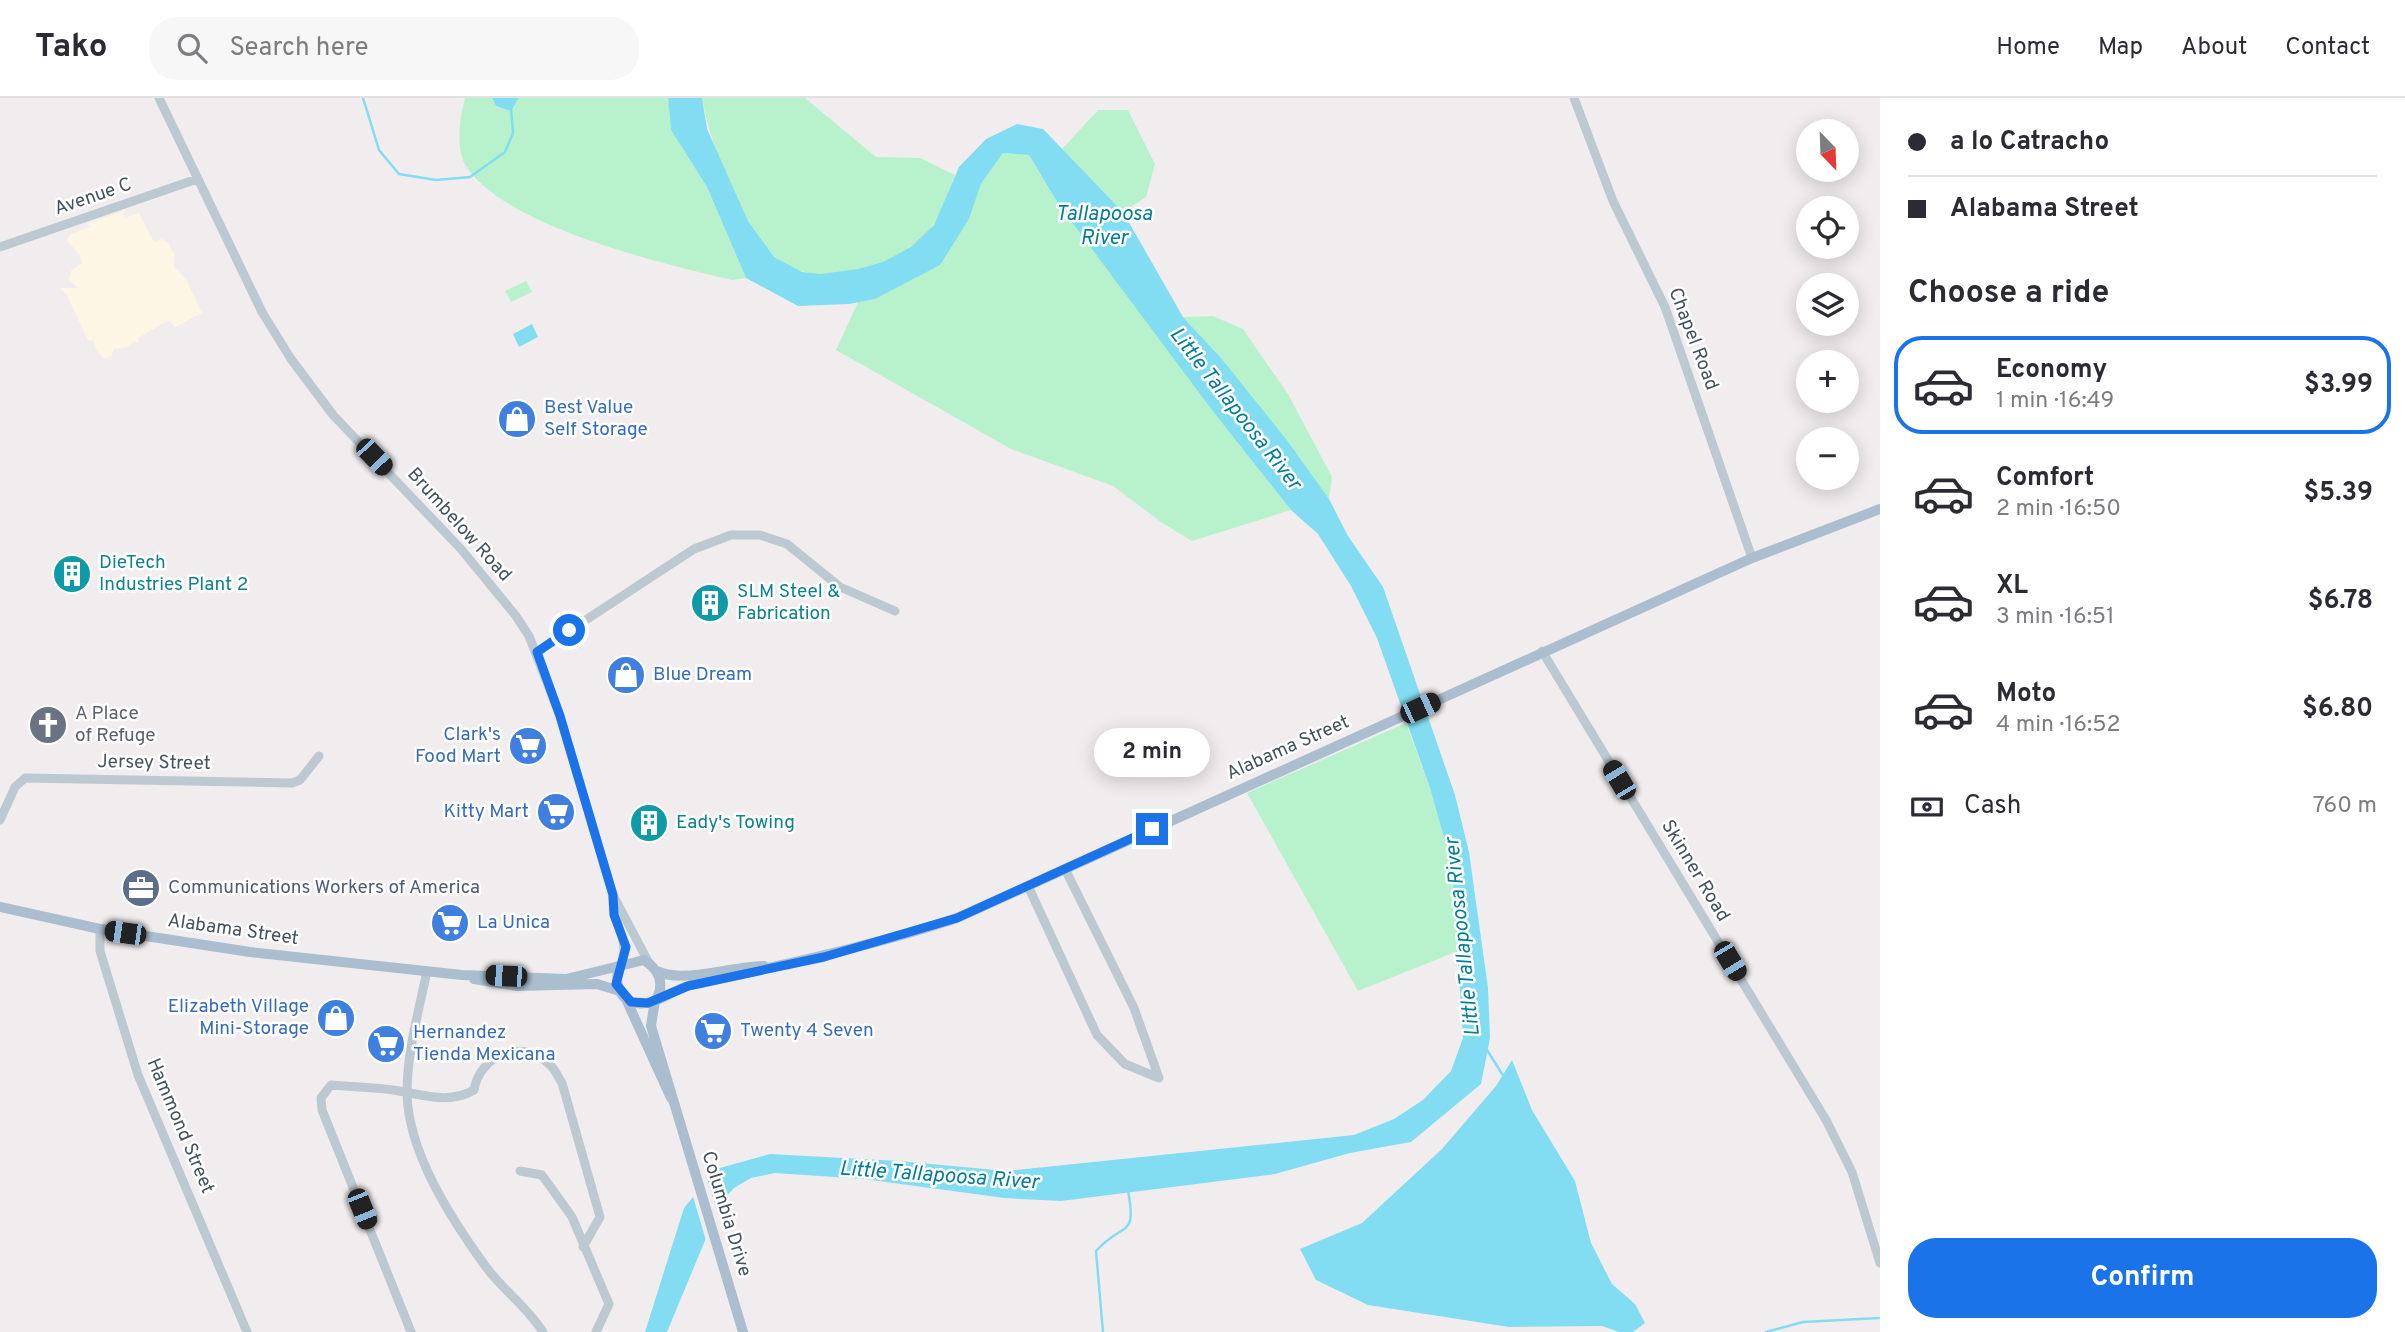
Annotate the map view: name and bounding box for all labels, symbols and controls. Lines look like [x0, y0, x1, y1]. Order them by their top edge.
search box [149, 17, 639, 80]
text: Tako [35, 27, 107, 69]
icon: search [173, 29, 211, 67]
text: Search here [229, 32, 368, 65]
text: Home [1996, 33, 2060, 63]
text: Map [2098, 33, 2143, 63]
text: About [2181, 33, 2247, 63]
text: Contact [2285, 33, 2370, 63]
north arrow [1796, 119, 1858, 182]
map controls [1796, 119, 1859, 490]
text: a lo Catracho [1950, 126, 2109, 159]
street label: Avenue C [51, 173, 135, 221]
text: Alabama Street [1950, 193, 2139, 226]
button: locate [1796, 196, 1859, 259]
water label: Tallapoosa River [1056, 201, 1153, 252]
button: layers [1796, 273, 1859, 336]
text: Choose a ride [1908, 274, 2109, 314]
street label: Chapel Road [1662, 284, 1724, 394]
water label: Little Tallapoosa River [1163, 322, 1308, 498]
button: + [1796, 350, 1859, 413]
icon: car [1912, 354, 1975, 417]
text: Economy [1996, 354, 2107, 387]
text: $3.99 [2304, 369, 2373, 402]
text: 1 min · 16:49 [1996, 387, 2114, 416]
place label: Best Value Self Storage [544, 396, 648, 442]
shop icon: Best Value Self Storage [496, 398, 538, 440]
button: − [1796, 427, 1859, 490]
car [352, 435, 397, 479]
icon: car [1912, 462, 1975, 525]
text: Comfort [1996, 462, 2094, 495]
street label: Brumbelow Road [401, 463, 517, 587]
text: $5.39 [2304, 477, 2373, 510]
text: 2 min · 16:50 [1996, 495, 2121, 524]
place label: DieTech Industries Plant 2 [99, 551, 248, 597]
building icon: DieTech Industries Plant 2 [51, 553, 93, 595]
icon: car [1912, 570, 1975, 633]
text: XL [1996, 570, 2028, 603]
place label: SLM Steel & Fabrication [737, 580, 840, 626]
building icon: SLM Steel & Fabrication [689, 582, 731, 624]
text: $6.78 [2308, 585, 2373, 618]
text: 3 min · 16:51 [1996, 603, 2115, 632]
route start [553, 614, 585, 646]
shop icon: Blue Dream [605, 654, 647, 696]
place label: Blue Dream [653, 663, 752, 687]
icon: car [1912, 678, 1975, 741]
text: Moto [1996, 678, 2056, 711]
car [1397, 690, 1444, 726]
text: $6.80 [2302, 693, 2373, 726]
place label: A Place of Refuge [75, 702, 156, 748]
church icon: A Place of Refuge [27, 704, 69, 746]
street label: Alabama Street [1223, 710, 1353, 786]
text: 4 min · 16:52 [1996, 711, 2121, 740]
place label: Clark's Food Mart [415, 723, 501, 769]
supermarket icon: Clark's Food Mart [507, 725, 549, 767]
callout: 2 min [1094, 728, 1210, 776]
text: 2 min [1122, 738, 1182, 767]
street label: Jersey Street [97, 750, 211, 776]
car [1600, 757, 1639, 803]
icon: cash [1908, 788, 1946, 826]
text: Cash [1964, 790, 2021, 823]
supermarket icon: Kitty Mart [535, 791, 577, 833]
text: 760 m [2313, 792, 2377, 821]
place label: Kitty Mart [444, 800, 529, 824]
building icon: Eady's Towing [628, 802, 670, 844]
place label: Eady's Towing [676, 811, 795, 835]
route end [1136, 813, 1168, 845]
street label: Skinner Road [1655, 816, 1735, 926]
water label: Little Tallapoosa River [1439, 834, 1487, 1038]
office icon: Communications Workers of America [120, 867, 162, 909]
place label: Communications Workers of America [168, 876, 480, 900]
supermarket icon: La Unica [429, 902, 471, 944]
street label: Alabama Street [166, 909, 300, 951]
place label: La Unica [477, 911, 550, 935]
car [103, 920, 148, 946]
car [1711, 938, 1750, 984]
car [485, 964, 528, 988]
place label: Elizabeth Village Mini-Storage [168, 995, 309, 1041]
shop icon: Elizabeth Village Mini-Storage [315, 997, 357, 1039]
supermarket icon: Twenty 4 Seven [692, 1010, 734, 1052]
place label: Twenty 4 Seven [740, 1019, 874, 1043]
place label: Hernandez Tienda Mexicana [413, 1021, 555, 1067]
supermarket icon: Hernandez Tienda Mexicana [365, 1023, 407, 1065]
street label: Hammond Street [141, 1055, 219, 1197]
street label: Columbia Drive [696, 1148, 756, 1280]
water label: Little Tallapoosa River [838, 1156, 1042, 1197]
car [345, 1186, 380, 1232]
button: Confirm [1908, 1238, 2377, 1318]

